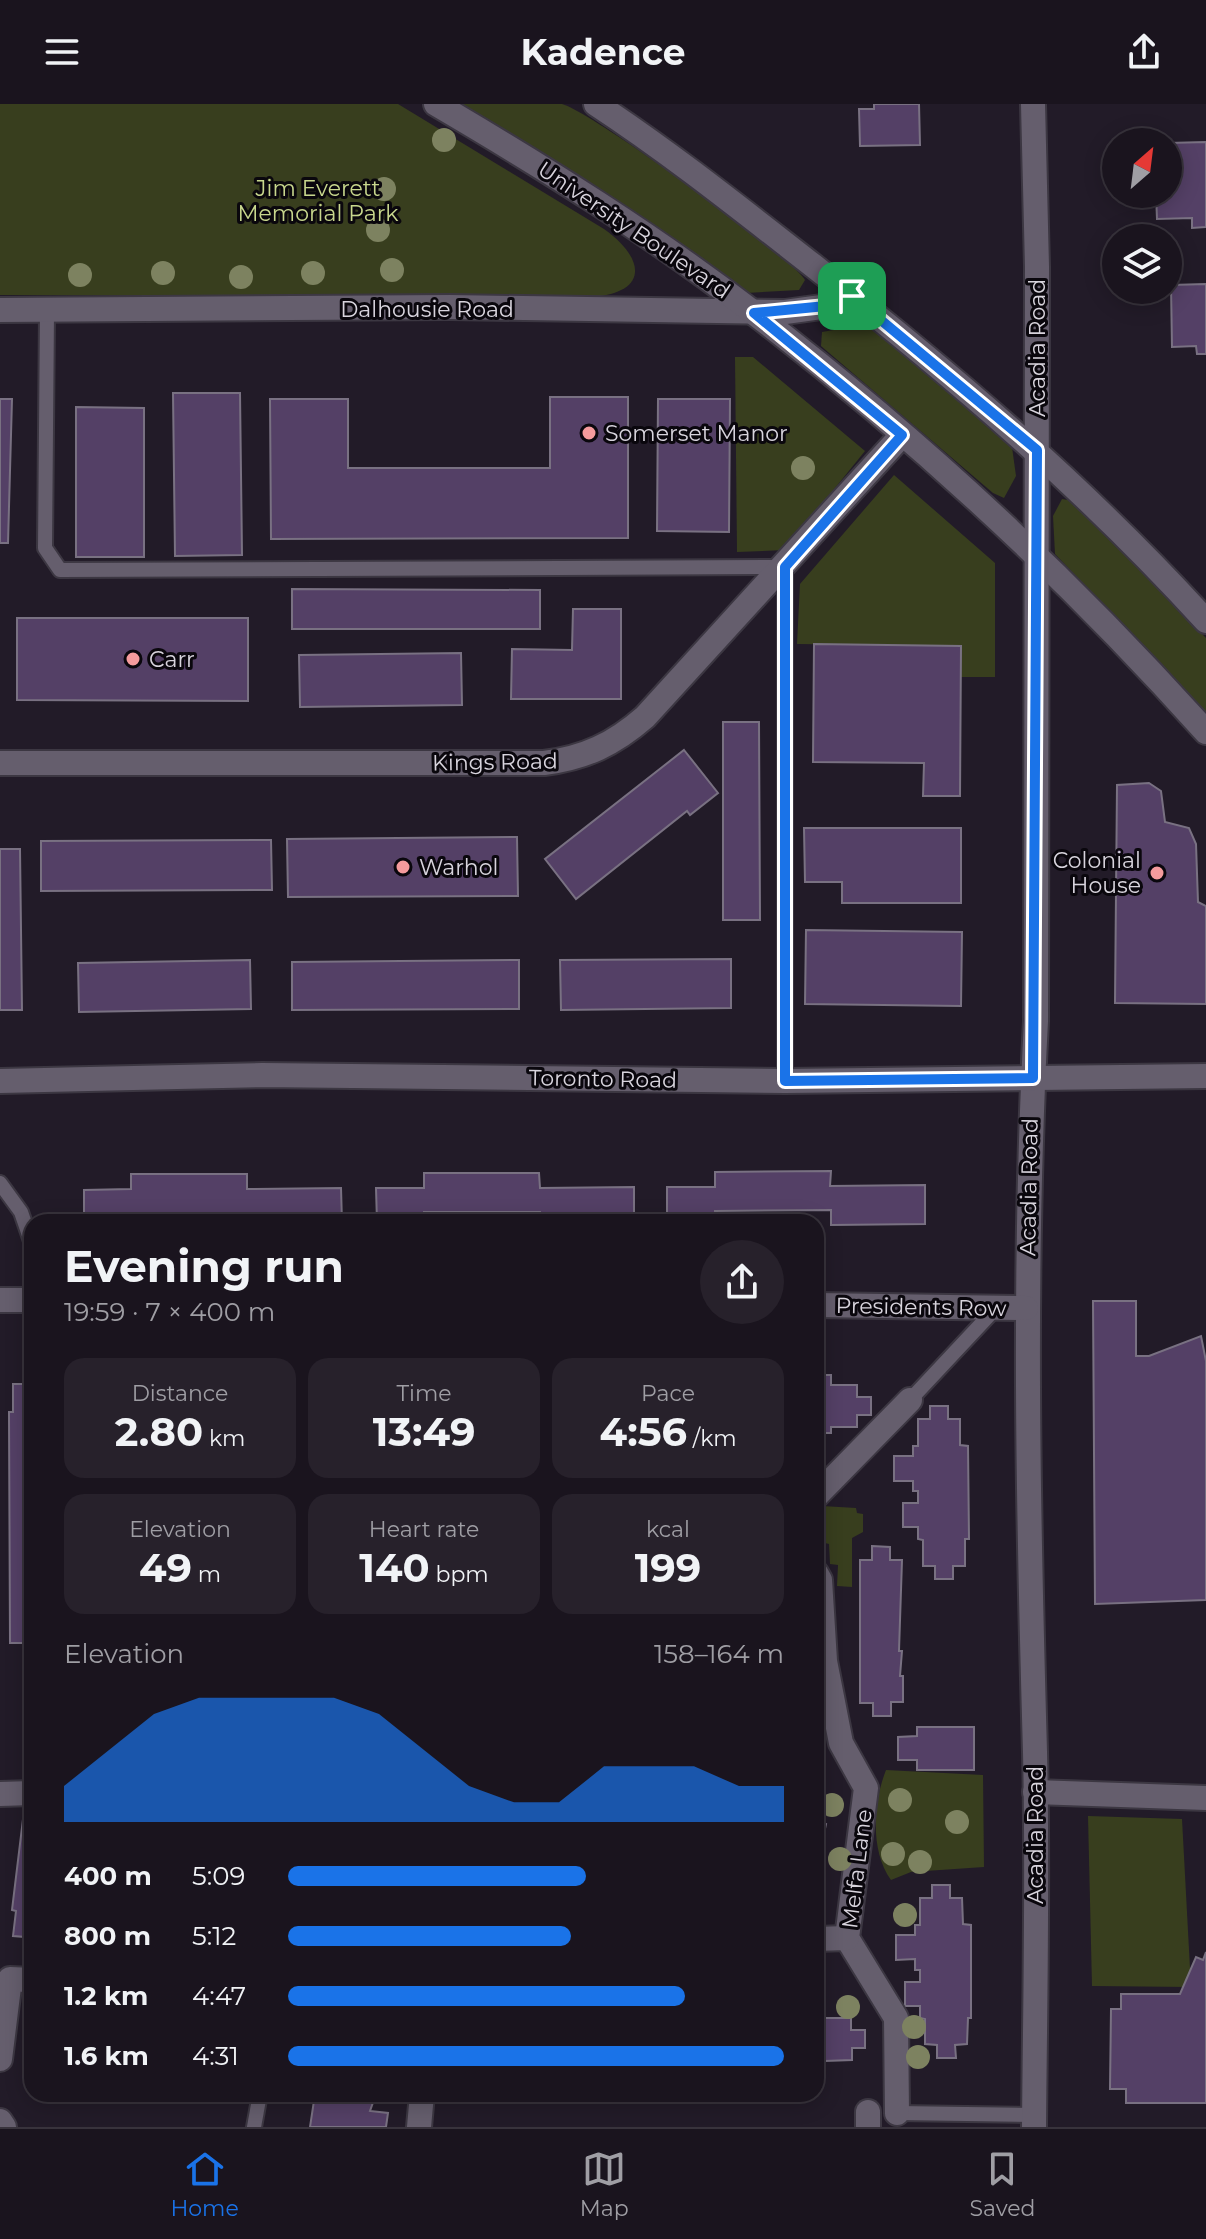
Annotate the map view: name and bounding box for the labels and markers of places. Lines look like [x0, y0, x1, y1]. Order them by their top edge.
pin [818, 262, 886, 330]
place label: Somerset Manor [605, 420, 788, 447]
marker: Somerset Manor [580, 424, 598, 442]
place label: Carr [149, 646, 195, 673]
marker: Carr [124, 650, 142, 668]
place label: Colonial House [1053, 847, 1141, 899]
place label: Warhol [419, 854, 498, 881]
marker: Warhol [394, 858, 412, 876]
marker: Colonial House [1148, 864, 1166, 882]

